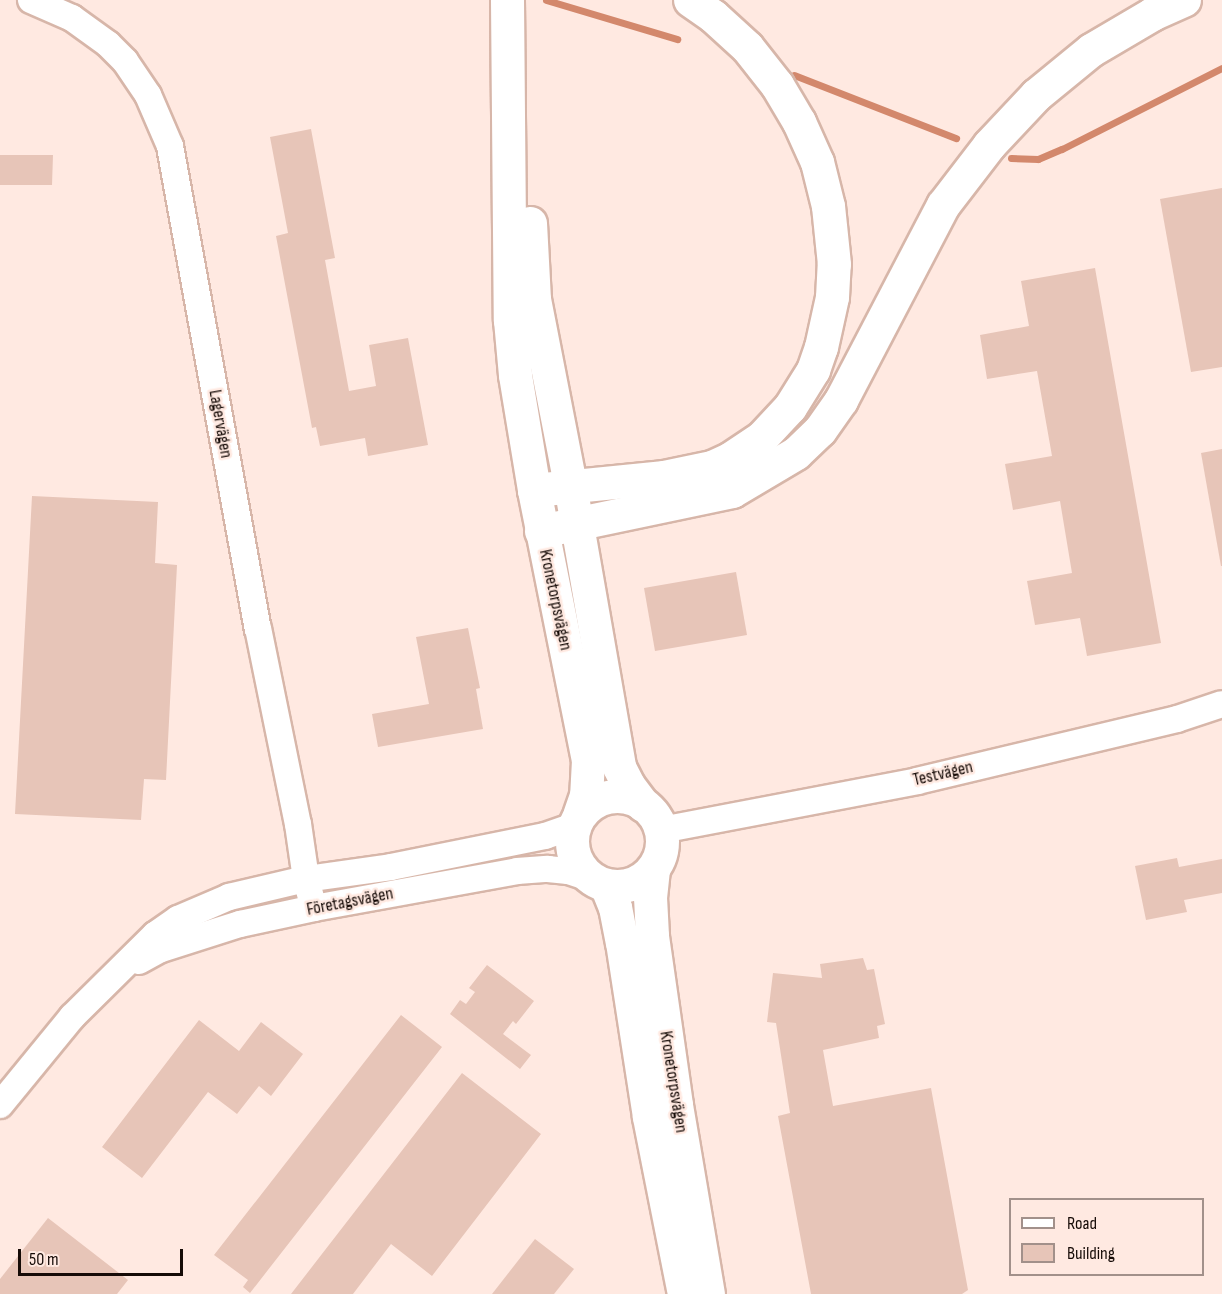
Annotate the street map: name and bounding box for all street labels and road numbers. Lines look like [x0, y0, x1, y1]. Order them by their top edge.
street label: Lagervägen [203, 388, 237, 460]
street label: Kronetorpsvägen [534, 547, 576, 653]
street label: Testvägen [911, 757, 975, 791]
street label: Företagsvägen [305, 883, 395, 921]
street label: Kronetorpsvägen [654, 1030, 692, 1134]

